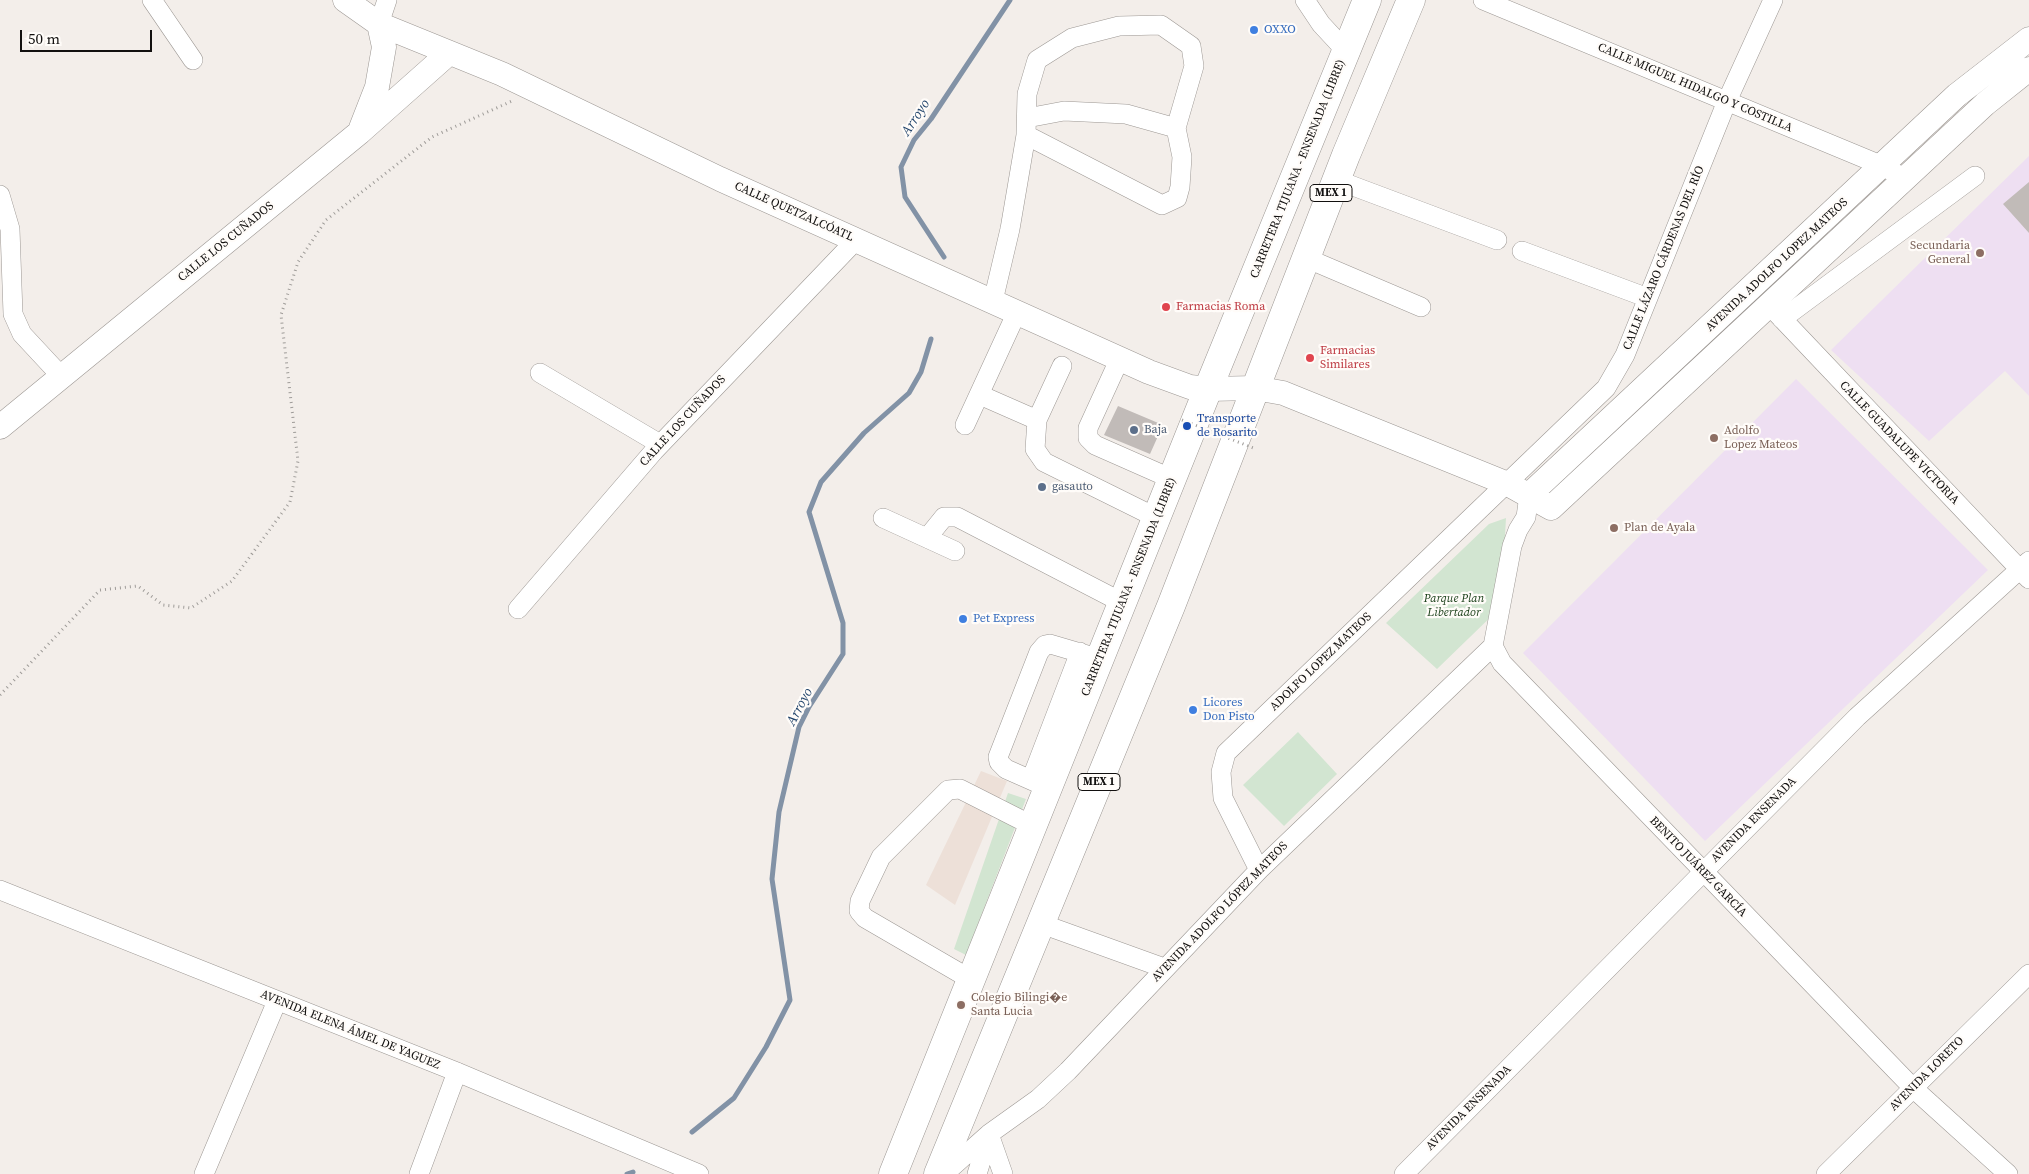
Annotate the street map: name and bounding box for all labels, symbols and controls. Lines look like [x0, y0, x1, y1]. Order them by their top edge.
scale bar [22, 20, 155, 52]
place label: OXXO [1264, 23, 1296, 37]
marker: OXXO [1248, 24, 1260, 36]
text: 50 m [28, 28, 60, 49]
street label: CALLE MIGUEL HIDALGO Y COSTILLA [1595, 40, 1795, 136]
street label: CARRETERA TIJUANA - ENSENADA (LIBRE) [1247, 58, 1349, 280]
water label: Arroyo [898, 97, 934, 139]
street label: CALLE LÁZARO CÁRDENAS DEL RÍO [1620, 164, 1708, 352]
street label: CALLE QUETZALCÓATL [732, 179, 856, 245]
road number: MEX 1 [1310, 184, 1352, 202]
street label: AVENIDA ADOLFO LOPEZ MATEOS [1703, 195, 1851, 335]
street label: CALLE LOS CUÑADOS [175, 199, 277, 285]
place label: Secundaria General [1910, 239, 1970, 267]
marker: Secundaria General [1974, 247, 1986, 259]
place label: Farmacias Roma [1176, 300, 1265, 314]
marker: Farmacias Roma [1160, 301, 1172, 313]
place label: Farmacias Similares [1320, 344, 1375, 372]
marker: Farmacias Similares [1304, 352, 1316, 364]
street label: CALLE LOS CUÑADOS [637, 373, 729, 469]
street label: CALLE GUADALUPE VICTORIA [1836, 378, 1962, 508]
place label: Transporte de Rosarito [1197, 412, 1257, 440]
marker: Transporte de Rosarito [1181, 420, 1193, 432]
place label: Baja [1144, 423, 1167, 437]
marker: Baja [1128, 424, 1140, 436]
place label: Adolfo Lopez Mateos [1724, 424, 1798, 452]
marker: Adolfo Lopez Mateos [1708, 432, 1720, 444]
street label: CARRETERA TIJUANA - ENSENADA (LIBRE) [1078, 476, 1180, 698]
place label: gasauto [1052, 480, 1093, 494]
marker: gasauto [1036, 481, 1048, 493]
place label: Plan de Ayala [1624, 521, 1695, 535]
marker: Plan de Ayala [1608, 522, 1620, 534]
park label: Parque Plan Libertador [1424, 592, 1484, 620]
street label: ADOLFO LOPEZ MATEOS [1267, 610, 1375, 714]
place label: Pet Express [973, 612, 1034, 626]
marker: Pet Express [957, 613, 969, 625]
water label: Arroyo [783, 685, 817, 729]
place label: Licores Don Pisto [1203, 696, 1255, 724]
marker: Licores Don Pisto [1187, 704, 1199, 716]
road number: MEX 1 [1078, 774, 1120, 790]
street label: AVENIDA ENSENADA [1708, 774, 1800, 866]
street label: BENITO JUÁREZ GARCÍA [1646, 814, 1750, 920]
street label: AVENIDA ADOLFO LÓPEZ MATEOS [1149, 839, 1291, 985]
street label: AVENIDA ELENA ÁMEL DE YAGUEZ [258, 987, 442, 1073]
place label: Colegio Bilingi�e Santa Lucia [971, 991, 1067, 1019]
marker: Colegio Bilingi�e Santa Lucia [955, 999, 967, 1011]
street label: AVENIDA LORETO [1887, 1034, 1967, 1114]
street label: AVENIDA ENSENADA [1423, 1062, 1515, 1154]

